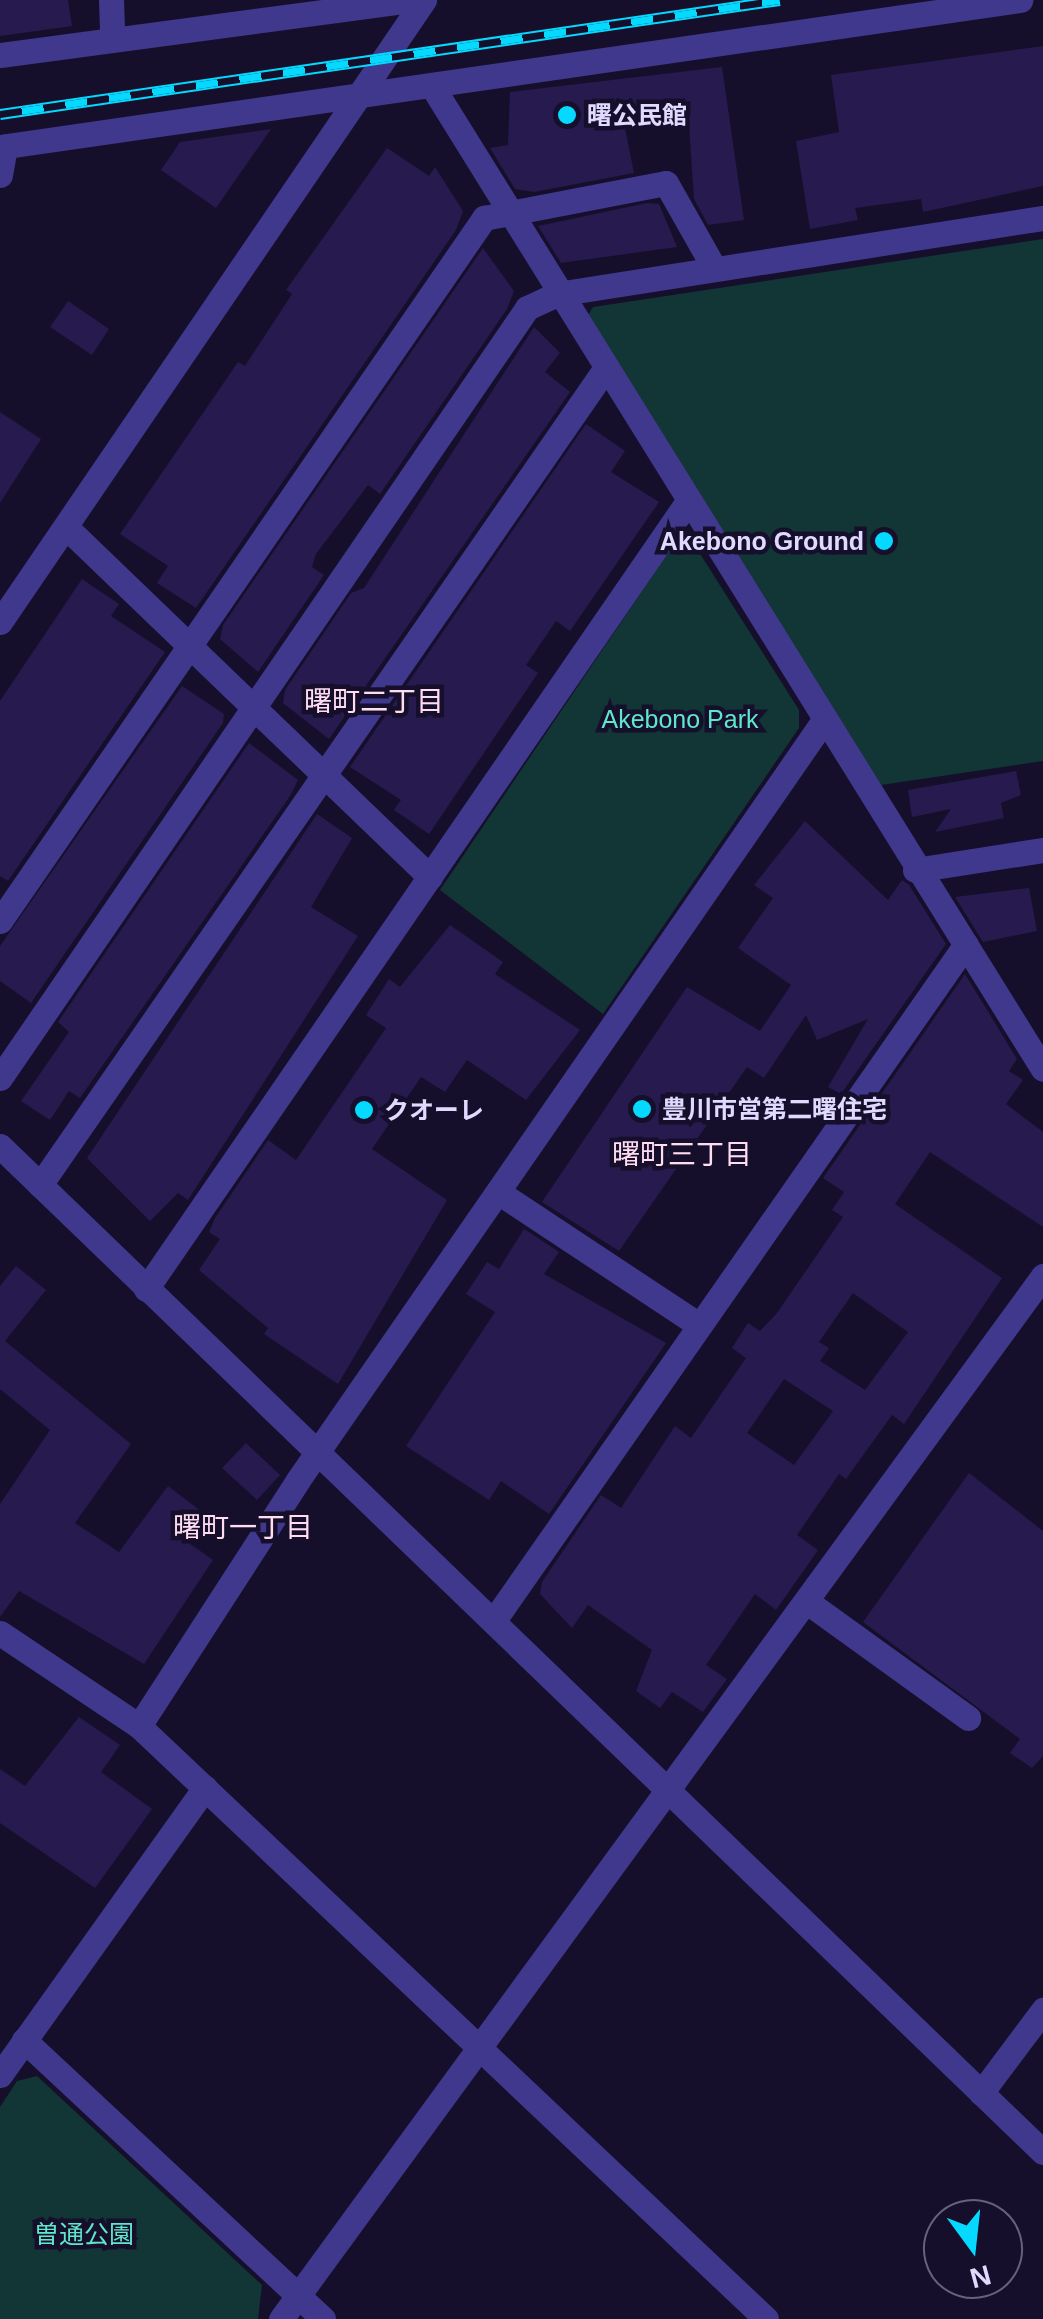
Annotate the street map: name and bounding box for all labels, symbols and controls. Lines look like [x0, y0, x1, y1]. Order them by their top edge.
place label: 曙公民館 [587, 100, 687, 130]
marker: 曙公民館 [556, 104, 578, 126]
place label: Akebono Ground [660, 526, 864, 556]
marker: Akebono Ground [873, 530, 895, 552]
district label: 曙町二丁目 [304, 685, 444, 719]
park label: Akebono Park [601, 704, 759, 734]
place label: 豊川市営第二曙住宅 [662, 1094, 887, 1124]
place label: クオーレ [384, 1095, 484, 1125]
marker: 豊川市営第二曙住宅 [631, 1098, 653, 1120]
marker: クオーレ [353, 1099, 375, 1121]
district label: 曙町三丁目 [612, 1138, 752, 1172]
district label: 曙町一丁目 [173, 1511, 313, 1545]
north arrow [923, 2199, 1023, 2299]
park label: 曽通公園 [34, 2219, 134, 2249]
text: N [967, 2259, 994, 2294]

